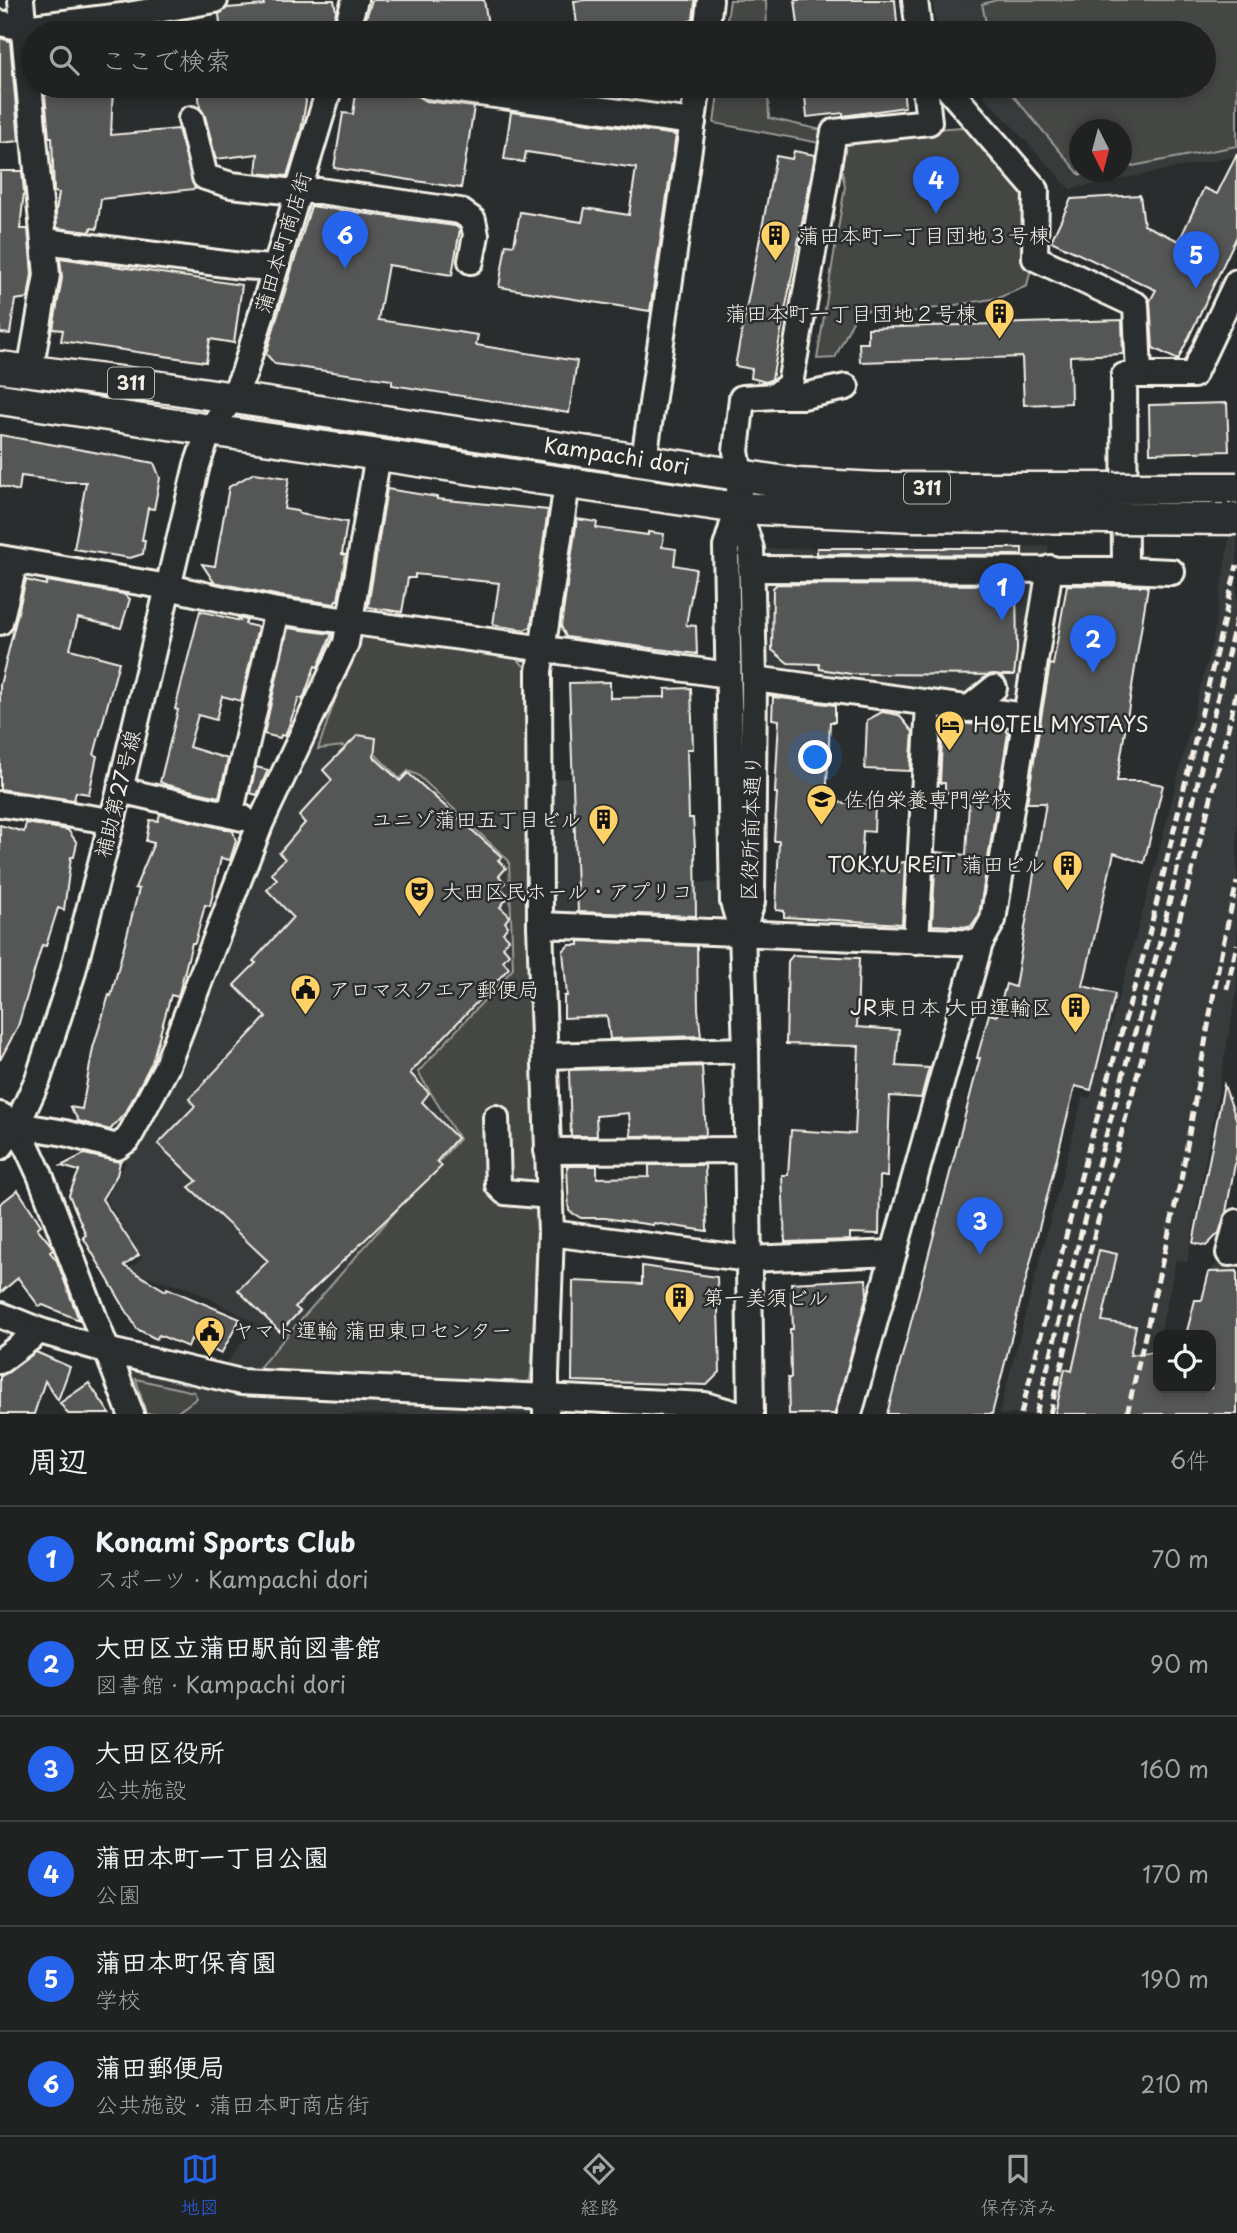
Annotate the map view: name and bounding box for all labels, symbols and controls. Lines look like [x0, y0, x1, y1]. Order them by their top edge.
search box [21, 21, 1216, 98]
text: ここで検索 [101, 40, 231, 79]
icon: search [45, 41, 83, 79]
north arrow [1069, 119, 1132, 182]
pin: 4 [913, 156, 959, 214]
street label: 蒲田本町商店街 [244, 167, 318, 317]
pin: 6 [322, 211, 368, 269]
place label: 蒲田本町一丁目団地３号棟 [798, 218, 1050, 250]
building icon: 蒲田本町一丁目団地３号棟 [758, 219, 792, 263]
pin: 5 [1173, 231, 1219, 289]
place label: 蒲田本町一丁目団地２号棟 [725, 296, 977, 328]
building icon: 蒲田本町一丁目団地２号棟 [983, 297, 1017, 341]
road number: 311 [108, 368, 154, 398]
street label: Kampachi dori [542, 428, 692, 481]
road number: 311 [904, 472, 950, 503]
pin: 1 [979, 563, 1025, 621]
pin: 2 [1070, 615, 1116, 673]
place label: HOTEL MYSTAYS [973, 707, 1149, 739]
hotel icon: HOTEL MYSTAYS [933, 708, 967, 752]
street label: 補助第27号線 [85, 726, 147, 861]
your location [798, 740, 832, 774]
street label: 区役所前本通り [730, 754, 768, 902]
place label: 佐伯栄養専門学校 [844, 782, 1012, 814]
school or university icon: 佐伯栄養専門学校 [804, 783, 838, 827]
place label: ユニゾ蒲田五丁目ビル [371, 802, 581, 834]
building icon: ユニゾ蒲田五丁目ビル [587, 803, 621, 847]
place label: TOKYU REIT 蒲田ビル [827, 847, 1045, 879]
building icon: TOKYU REIT 蒲田ビル [1051, 848, 1085, 892]
place label: 大田区民ホール・アプリコ [442, 874, 693, 906]
theatre icon: 大田区民ホール・アプリコ [402, 875, 436, 919]
place label: アロマスクエア郵便局 [329, 972, 539, 1004]
public building icon: アロマスクエア郵便局 [289, 973, 323, 1017]
place label: JR東日本 大田運輸区 [850, 990, 1052, 1022]
building icon: JR東日本 大田運輸区 [1058, 991, 1092, 1035]
pin: 3 [957, 1197, 1003, 1255]
place label: 第一美須ビル [703, 1280, 829, 1312]
building icon: 第一美須ビル [663, 1281, 697, 1325]
place label: ヤマト運輸 蒲田東口センター [233, 1313, 512, 1345]
public building icon: ヤマト運輸 蒲田東口センター [193, 1314, 227, 1358]
map controls [1153, 1330, 1216, 1393]
button: locate [1153, 1330, 1216, 1393]
text: 周辺 [28, 1437, 88, 1482]
text: 6件 [1170, 1442, 1209, 1477]
text: Konami Sports Club [95, 1522, 356, 1561]
text: 1 [46, 1541, 57, 1576]
text: 70 m [1151, 1541, 1209, 1576]
text: スポーツ · Kampachi dori [95, 1561, 369, 1596]
text: 大田区立蒲田駅前図書館 [95, 1627, 381, 1666]
text: 2 [43, 1646, 59, 1681]
text: 90 m [1150, 1646, 1209, 1681]
text: 図書館 · Kampachi dori [95, 1666, 346, 1701]
text: 大田区役所 [95, 1732, 225, 1771]
text: 3 [43, 1751, 59, 1786]
text: 160 m [1140, 1751, 1209, 1786]
text: 公共施設 [95, 1771, 187, 1806]
text: 蒲田本町一丁目公園 [95, 1837, 329, 1876]
text: 4 [43, 1856, 59, 1891]
text: 170 m [1142, 1856, 1209, 1891]
text: 公園 [95, 1876, 141, 1911]
text: 蒲田本町保育園 [95, 1942, 277, 1981]
text: 5 [44, 1961, 58, 1996]
text: 190 m [1141, 1961, 1209, 1996]
text: 学校 [95, 1981, 141, 2016]
text: 蒲田郵便局 [95, 2047, 225, 2086]
text: 6 [43, 2066, 59, 2101]
text: 210 m [1141, 2066, 1209, 2101]
text: 公共施設 · 蒲田本町商店街 [95, 2086, 370, 2121]
tab: 地図 [181, 2150, 219, 2220]
tab: 経路 [580, 2150, 618, 2220]
tab: 保存済み [980, 2150, 1056, 2220]

